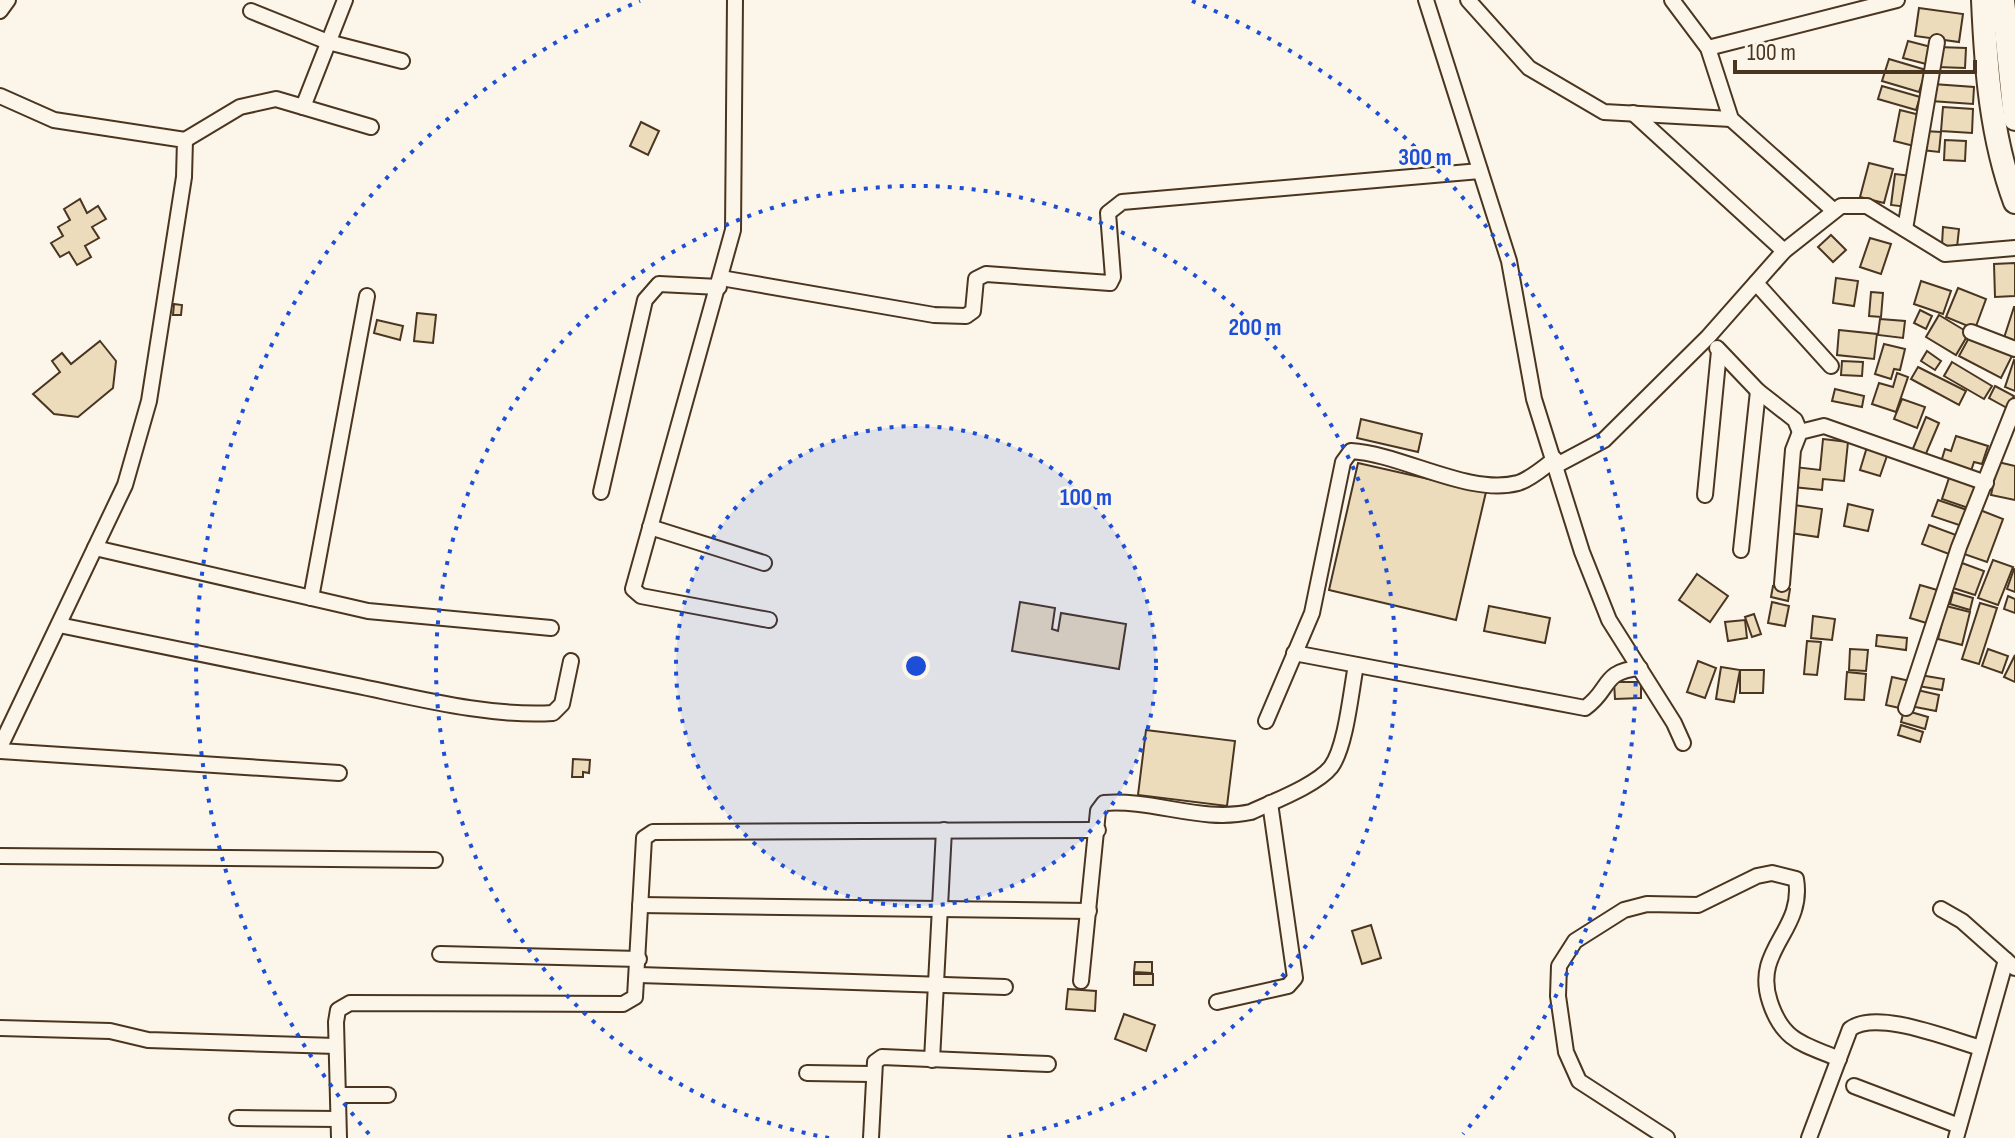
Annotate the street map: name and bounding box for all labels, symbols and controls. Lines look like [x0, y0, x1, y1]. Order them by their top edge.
scale bar [1735, 24, 1975, 74]
text: 100 m [1747, 38, 1796, 67]
text: 300 m [1398, 143, 1452, 172]
text: 200 m [1228, 313, 1282, 342]
text: 100 m [1060, 483, 1112, 512]
centre of rings [902, 652, 930, 680]

